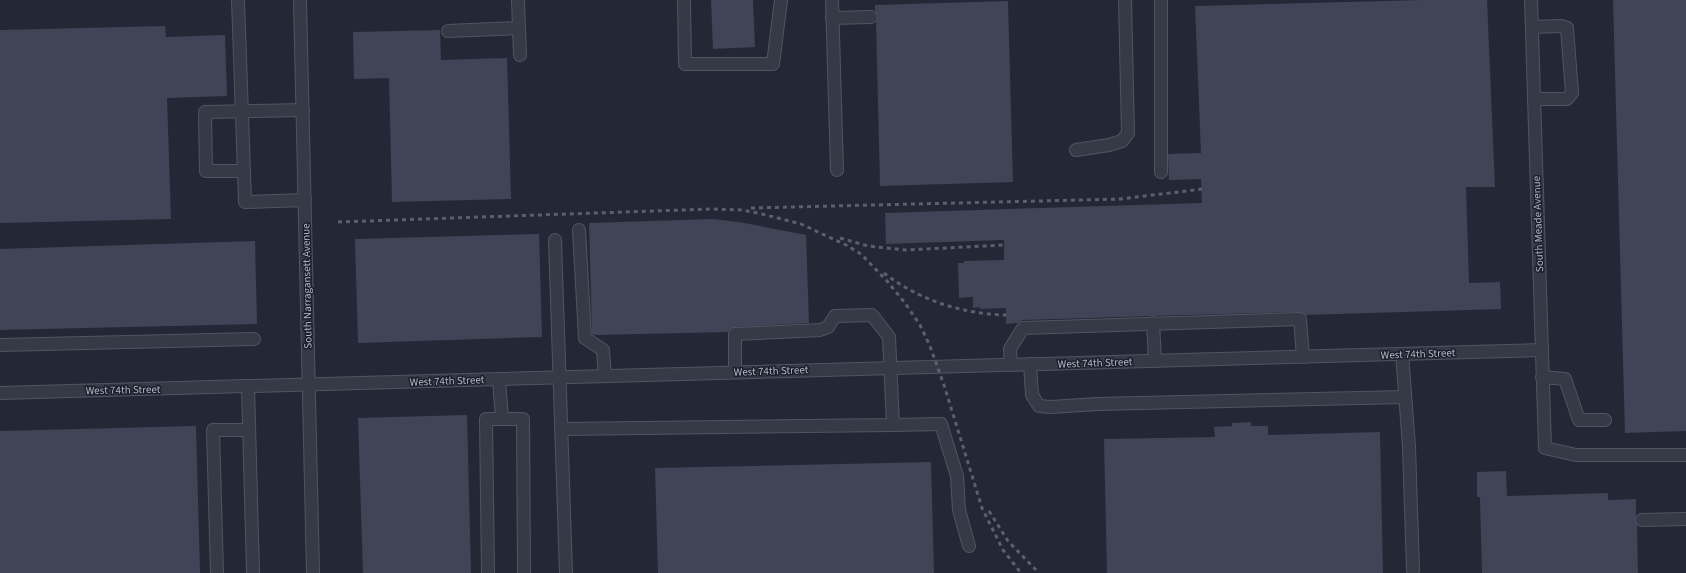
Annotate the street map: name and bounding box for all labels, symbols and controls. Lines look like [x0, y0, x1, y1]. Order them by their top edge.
street label: South Meade Avenue [1529, 175, 1547, 272]
street label: South Narragansett Avenue [298, 223, 316, 349]
street label: West 74th Street [1380, 345, 1456, 363]
street label: West 74th Street [1057, 354, 1133, 372]
street label: West 74th Street [733, 362, 809, 380]
street label: West 74th Street [409, 372, 485, 390]
street label: West 74th Street [85, 382, 161, 398]

